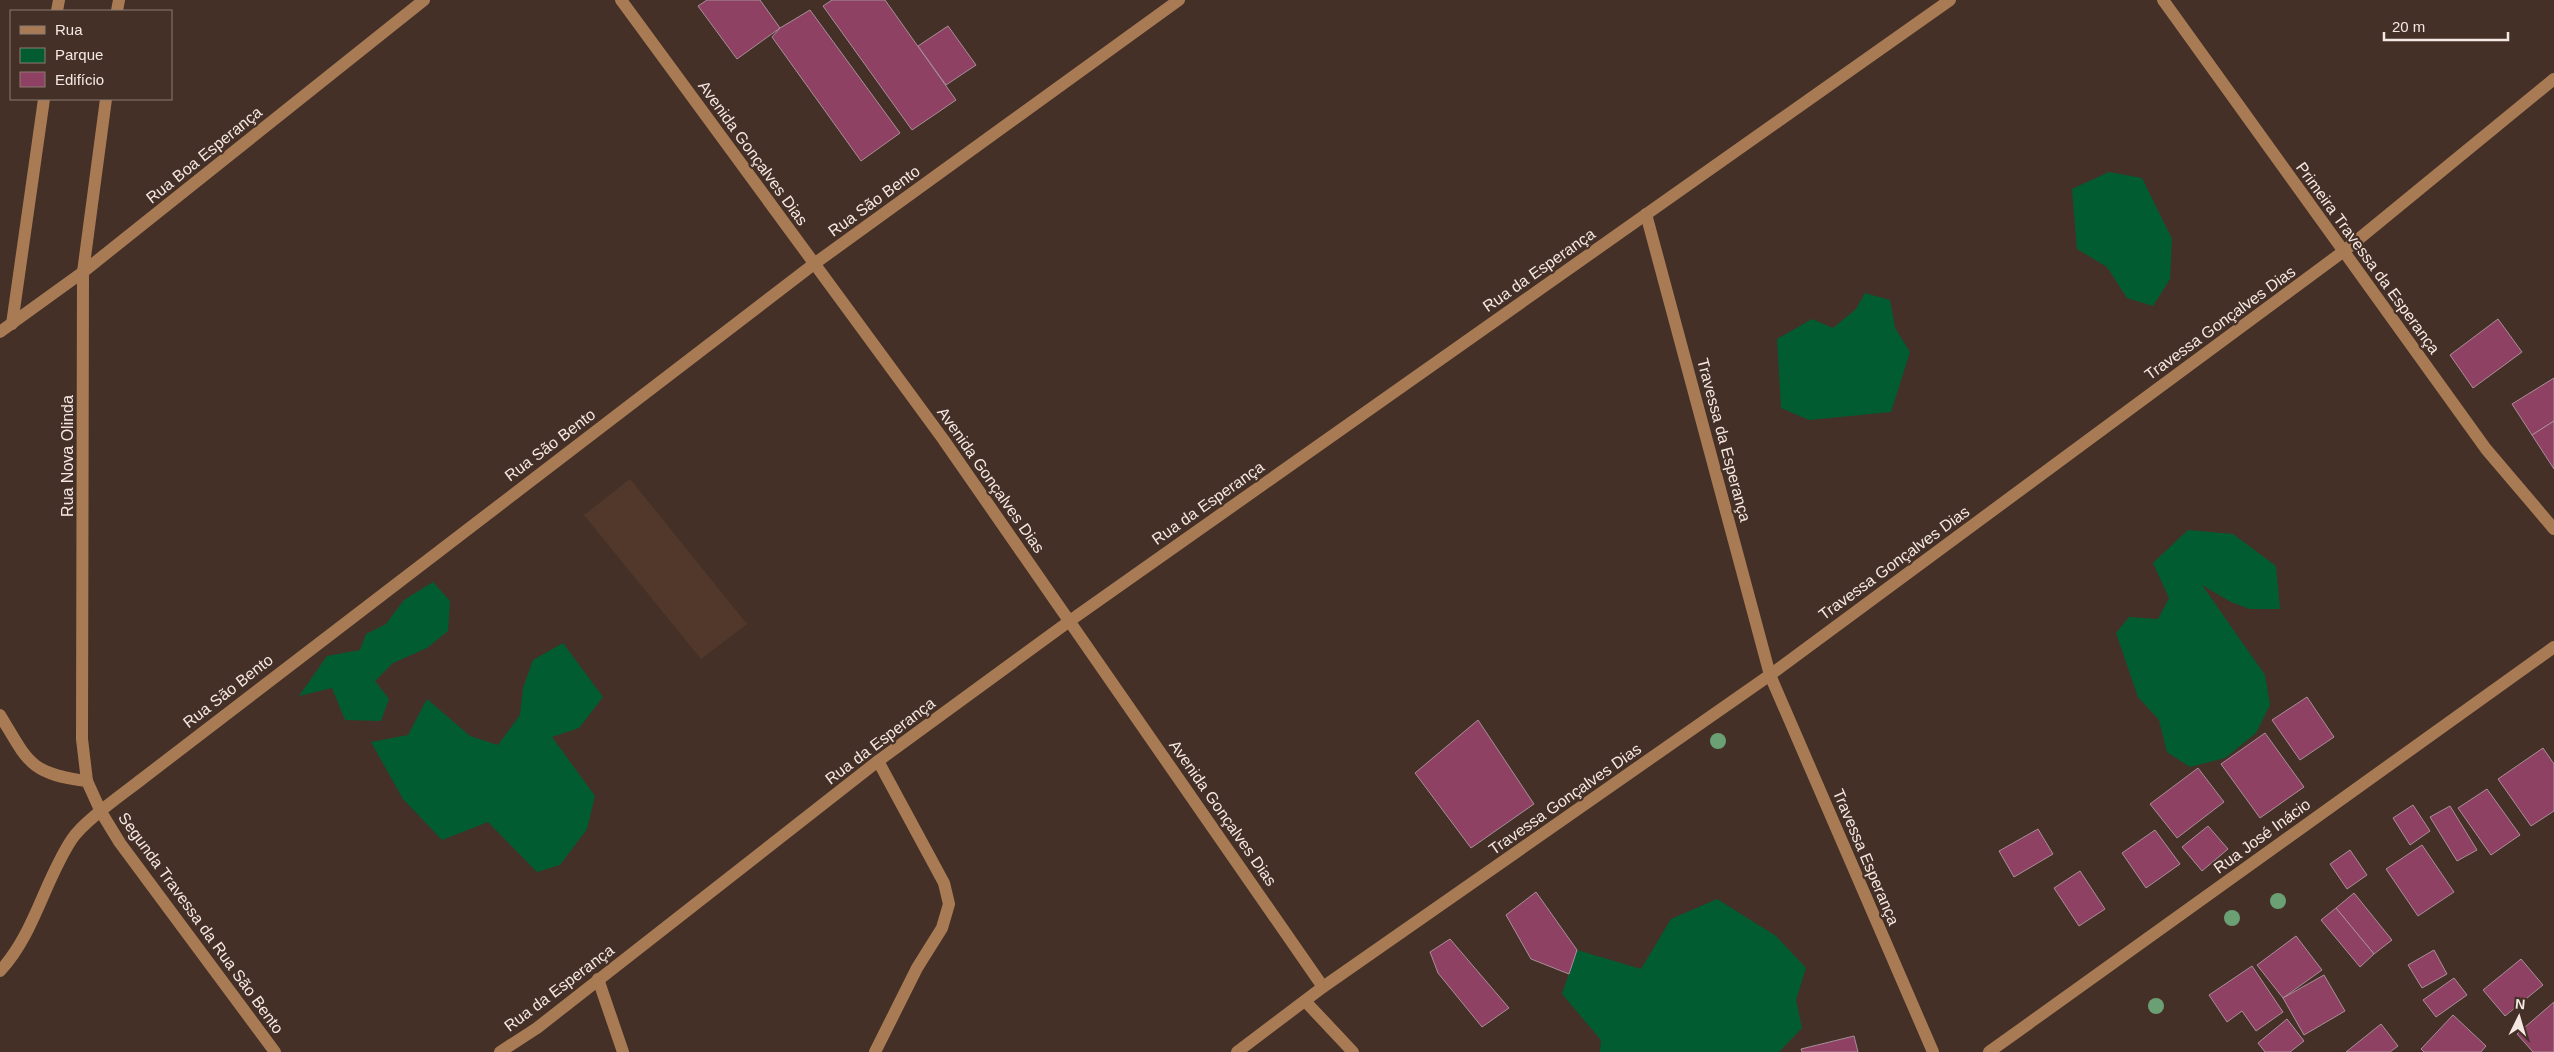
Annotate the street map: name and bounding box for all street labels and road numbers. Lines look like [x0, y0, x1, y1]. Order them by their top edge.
street label: Avenida Gonçalves Dias [695, 78, 811, 228]
street label: Rua Boa Esperança [143, 103, 265, 207]
street label: Primeira Travessa da Esperança [2293, 159, 2443, 357]
street label: Rua São Bento [825, 162, 923, 240]
street label: Rua da Esperança [1480, 225, 1598, 315]
street label: Travessa Gonçalves Dias [2142, 263, 2298, 383]
street label: Travessa da Esperança [1694, 356, 1754, 524]
street label: Rua Nova Olinda [59, 395, 76, 517]
street label: Avenida Gonçalves Dias [934, 404, 1048, 556]
street label: Rua São Bento [502, 405, 599, 484]
street label: Rua da Esperança [1149, 458, 1267, 548]
street label: Travessa Gonçalves Dias [1816, 503, 1972, 623]
street label: Rua São Bento [180, 651, 276, 731]
street label: Rua da Esperança [822, 694, 938, 788]
street label: Avenida Gonçalves Dias [1166, 737, 1280, 889]
street label: Travessa Gonçalves Dias [1486, 740, 1644, 858]
street label: Travessa Esperança [1830, 786, 1902, 928]
street label: Rua José Inácio [2211, 795, 2313, 877]
street label: Segunda Travessa da Rua São Bento [115, 809, 287, 1037]
street label: Rua da Esperança [501, 941, 617, 1035]

